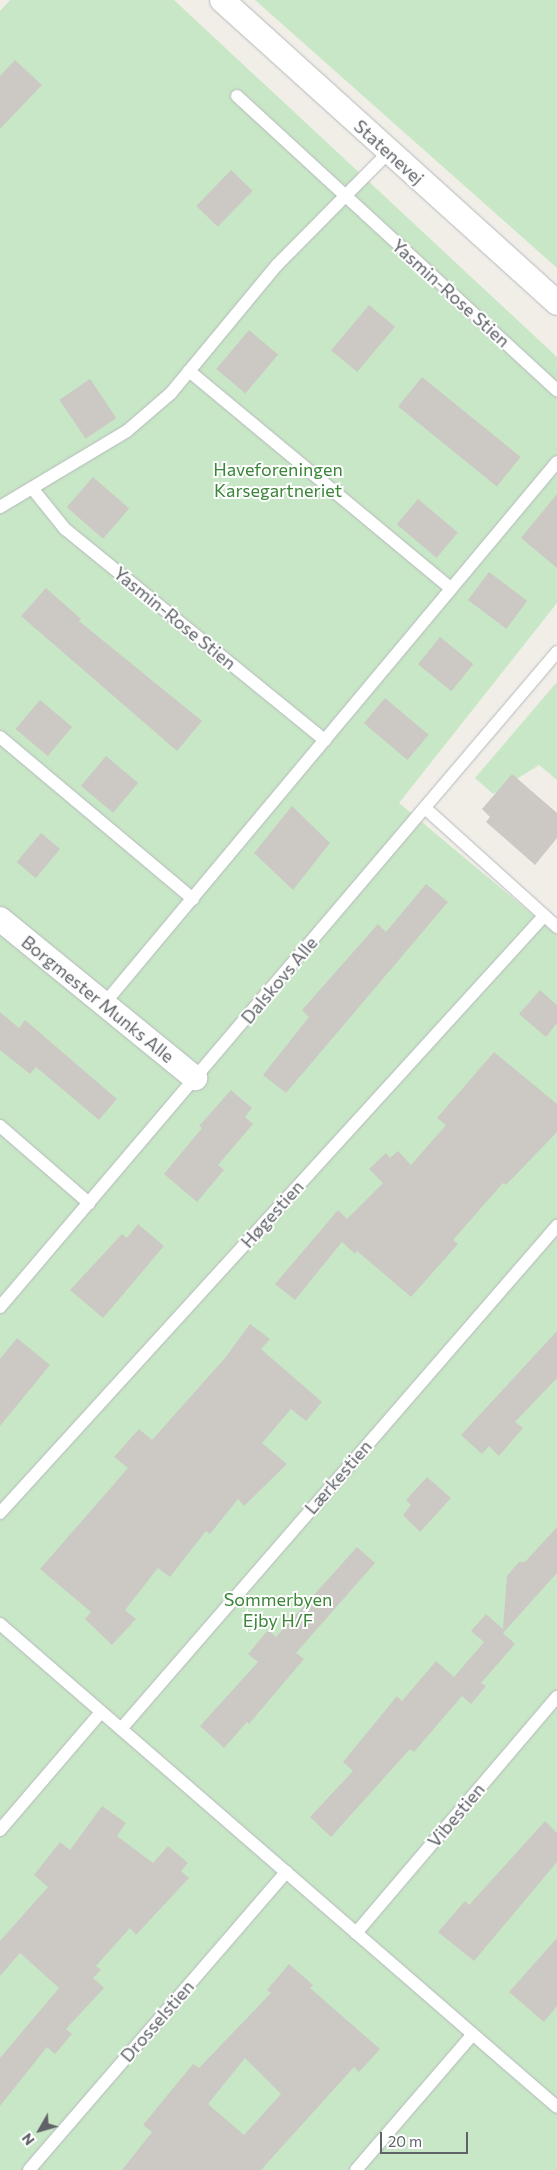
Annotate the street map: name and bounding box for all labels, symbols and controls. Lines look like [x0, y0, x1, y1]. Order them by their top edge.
street label: Statenevej [350, 115, 428, 189]
street label: Yasmin-Rose Stien [388, 234, 514, 352]
park label: Haveforeningen Karsegartneriet [213, 459, 343, 502]
street label: Yasmin-Rose Stien [109, 562, 241, 674]
street label: Borgmester Munks Alle [17, 931, 179, 1067]
street label: Dalskovs Alle [236, 932, 322, 1028]
street label: Høgestien [236, 1176, 308, 1252]
street label: Lærkestien [300, 1436, 376, 1518]
park label: Sommerbyen Ejby H/F [224, 1589, 332, 1632]
street label: Vibestien [423, 1779, 489, 1851]
street label: Drosselstien [116, 1976, 198, 2066]
north arrow [15, 2105, 65, 2155]
scale bar [382, 2122, 470, 2154]
text: N [18, 2130, 38, 2149]
text: 20 m [388, 2132, 422, 2150]

